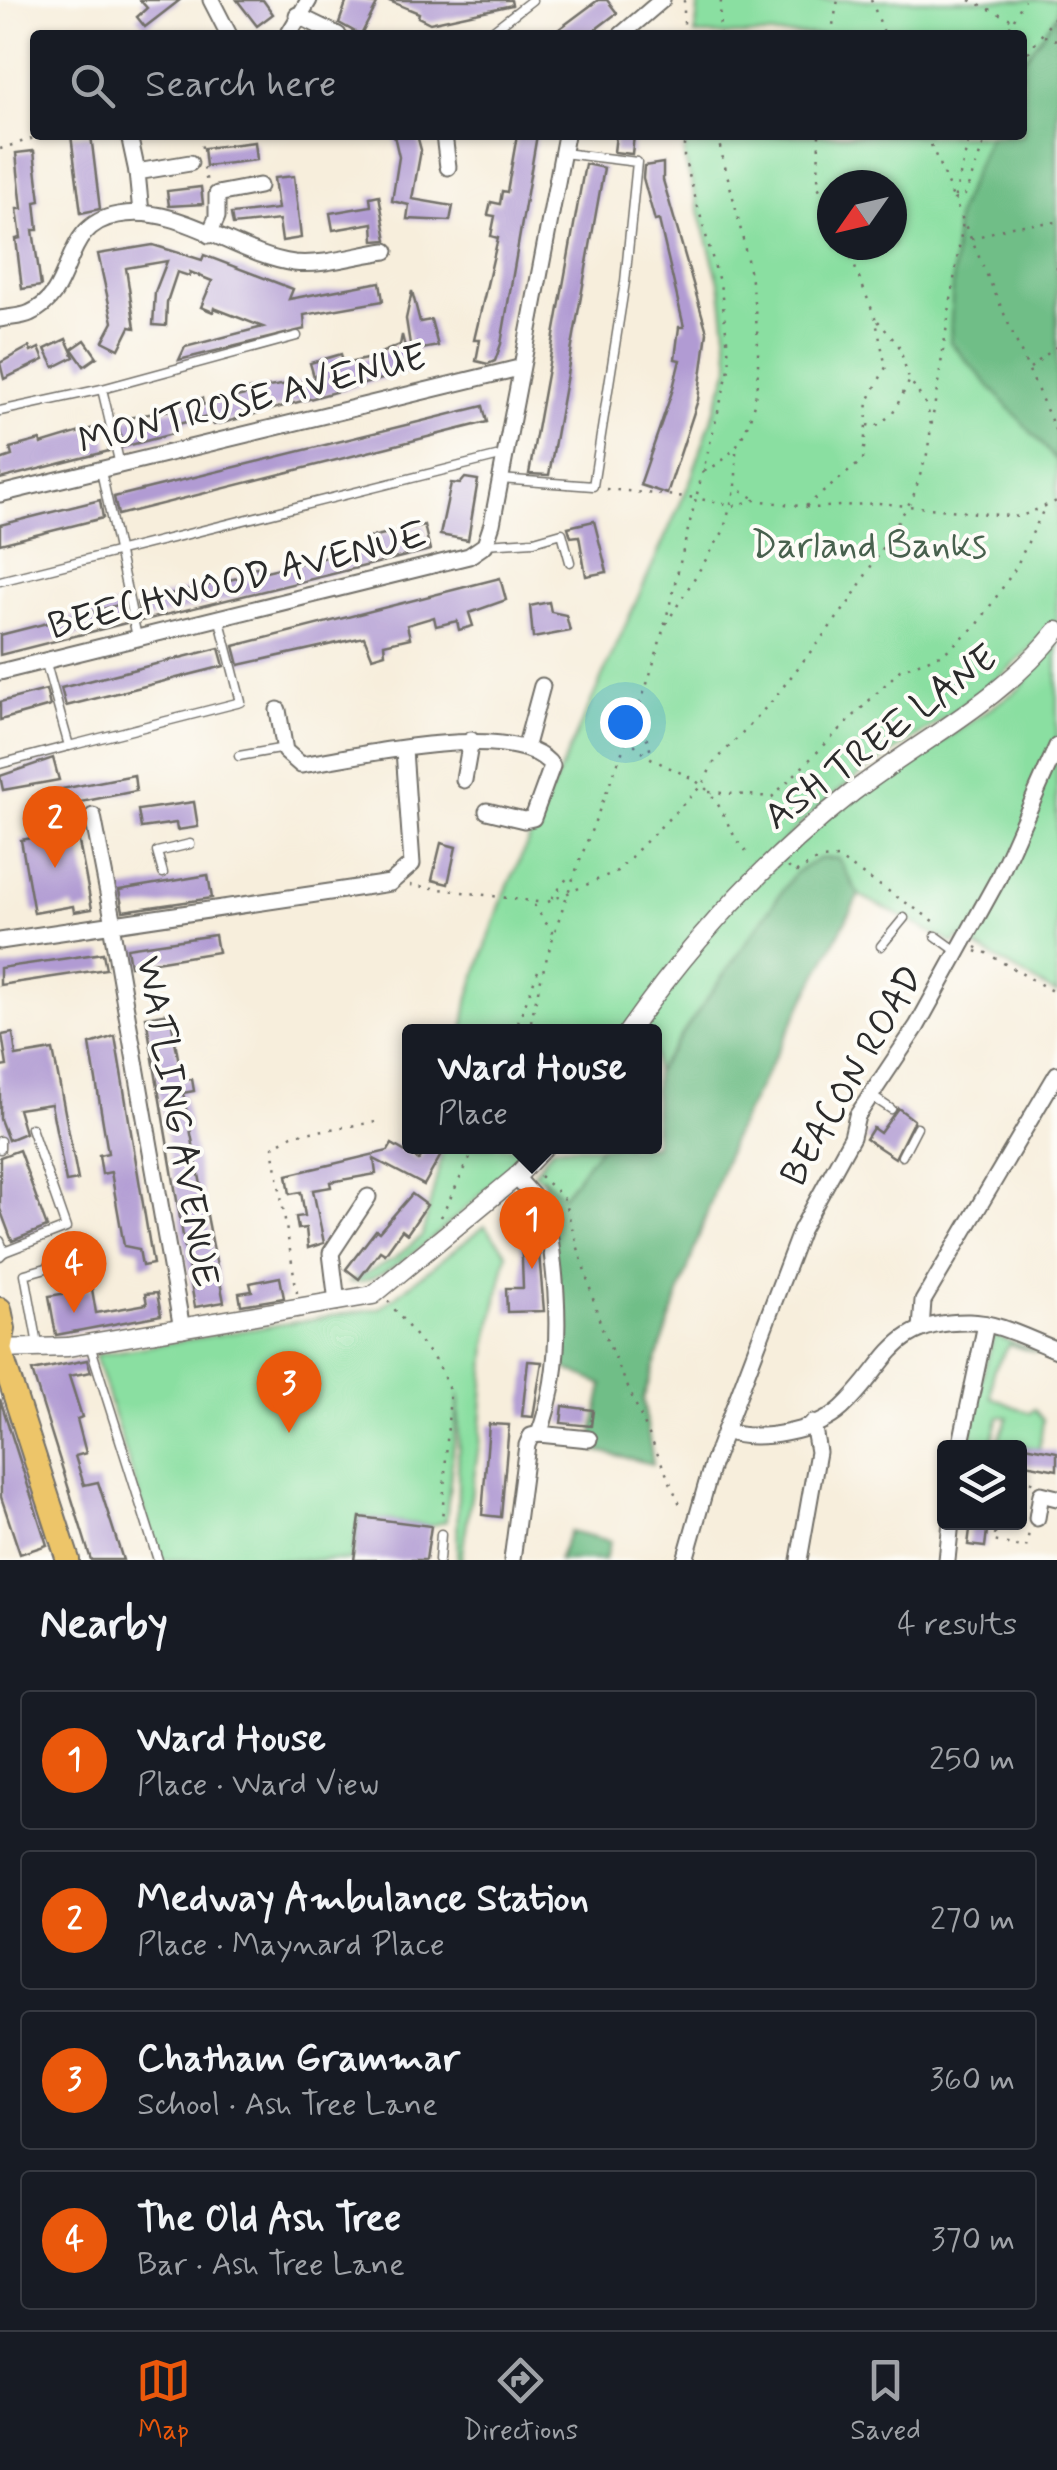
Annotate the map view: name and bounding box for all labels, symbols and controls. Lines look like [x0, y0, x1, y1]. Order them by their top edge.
search box [30, 30, 1027, 140]
icon: search [65, 58, 120, 113]
text: Search here [145, 61, 336, 110]
north arrow [817, 170, 907, 260]
street label: MONTROSE AVENUE [74, 333, 432, 467]
street label: BEECHWOOD AVENUE [43, 511, 432, 652]
park label: Darland Banks [751, 522, 987, 571]
street label: ASH TREE LANE [755, 634, 1008, 842]
your location [600, 697, 651, 748]
pin: 2 [22, 786, 88, 868]
street label: WATLING AVENUE [123, 952, 230, 1291]
street label: BEACON ROAD [770, 957, 936, 1195]
popup [402, 1024, 662, 1154]
text: Ward House [438, 1044, 626, 1093]
text: Place [438, 1093, 508, 1135]
pin: 1 [500, 1186, 564, 1269]
pin: 4 [42, 1230, 106, 1313]
pin: 3 [256, 1350, 322, 1433]
map controls [937, 1440, 1027, 1530]
button: layers [937, 1440, 1027, 1530]
text: Nearby [40, 1598, 168, 1653]
text: 4 results [897, 1604, 1017, 1646]
text: Ward House [137, 1715, 326, 1764]
text: 1 [67, 1739, 82, 1781]
text: 250 m [929, 1739, 1015, 1781]
text: Place · Ward View [137, 1764, 379, 1806]
text: Medway Ambulance Station [137, 1875, 589, 1924]
text: 2 [67, 1899, 82, 1941]
text: 270 m [930, 1899, 1015, 1941]
text: Place · Maynard Place [137, 1924, 445, 1966]
text: Chatham Grammar [137, 2035, 460, 2084]
text: 3 [67, 2059, 82, 2101]
text: 360 m [929, 2059, 1015, 2101]
text: School · Ash Tree Lane [137, 2084, 438, 2126]
text: The Old Ash Tree [137, 2195, 401, 2244]
text: 4 [65, 2219, 84, 2261]
text: 370 m [931, 2219, 1015, 2261]
text: Bar · Ash Tree Lane [137, 2244, 405, 2286]
tab: Map [136, 2353, 191, 2450]
tab: Directions [463, 2353, 578, 2450]
tab: Saved [850, 2353, 921, 2450]

